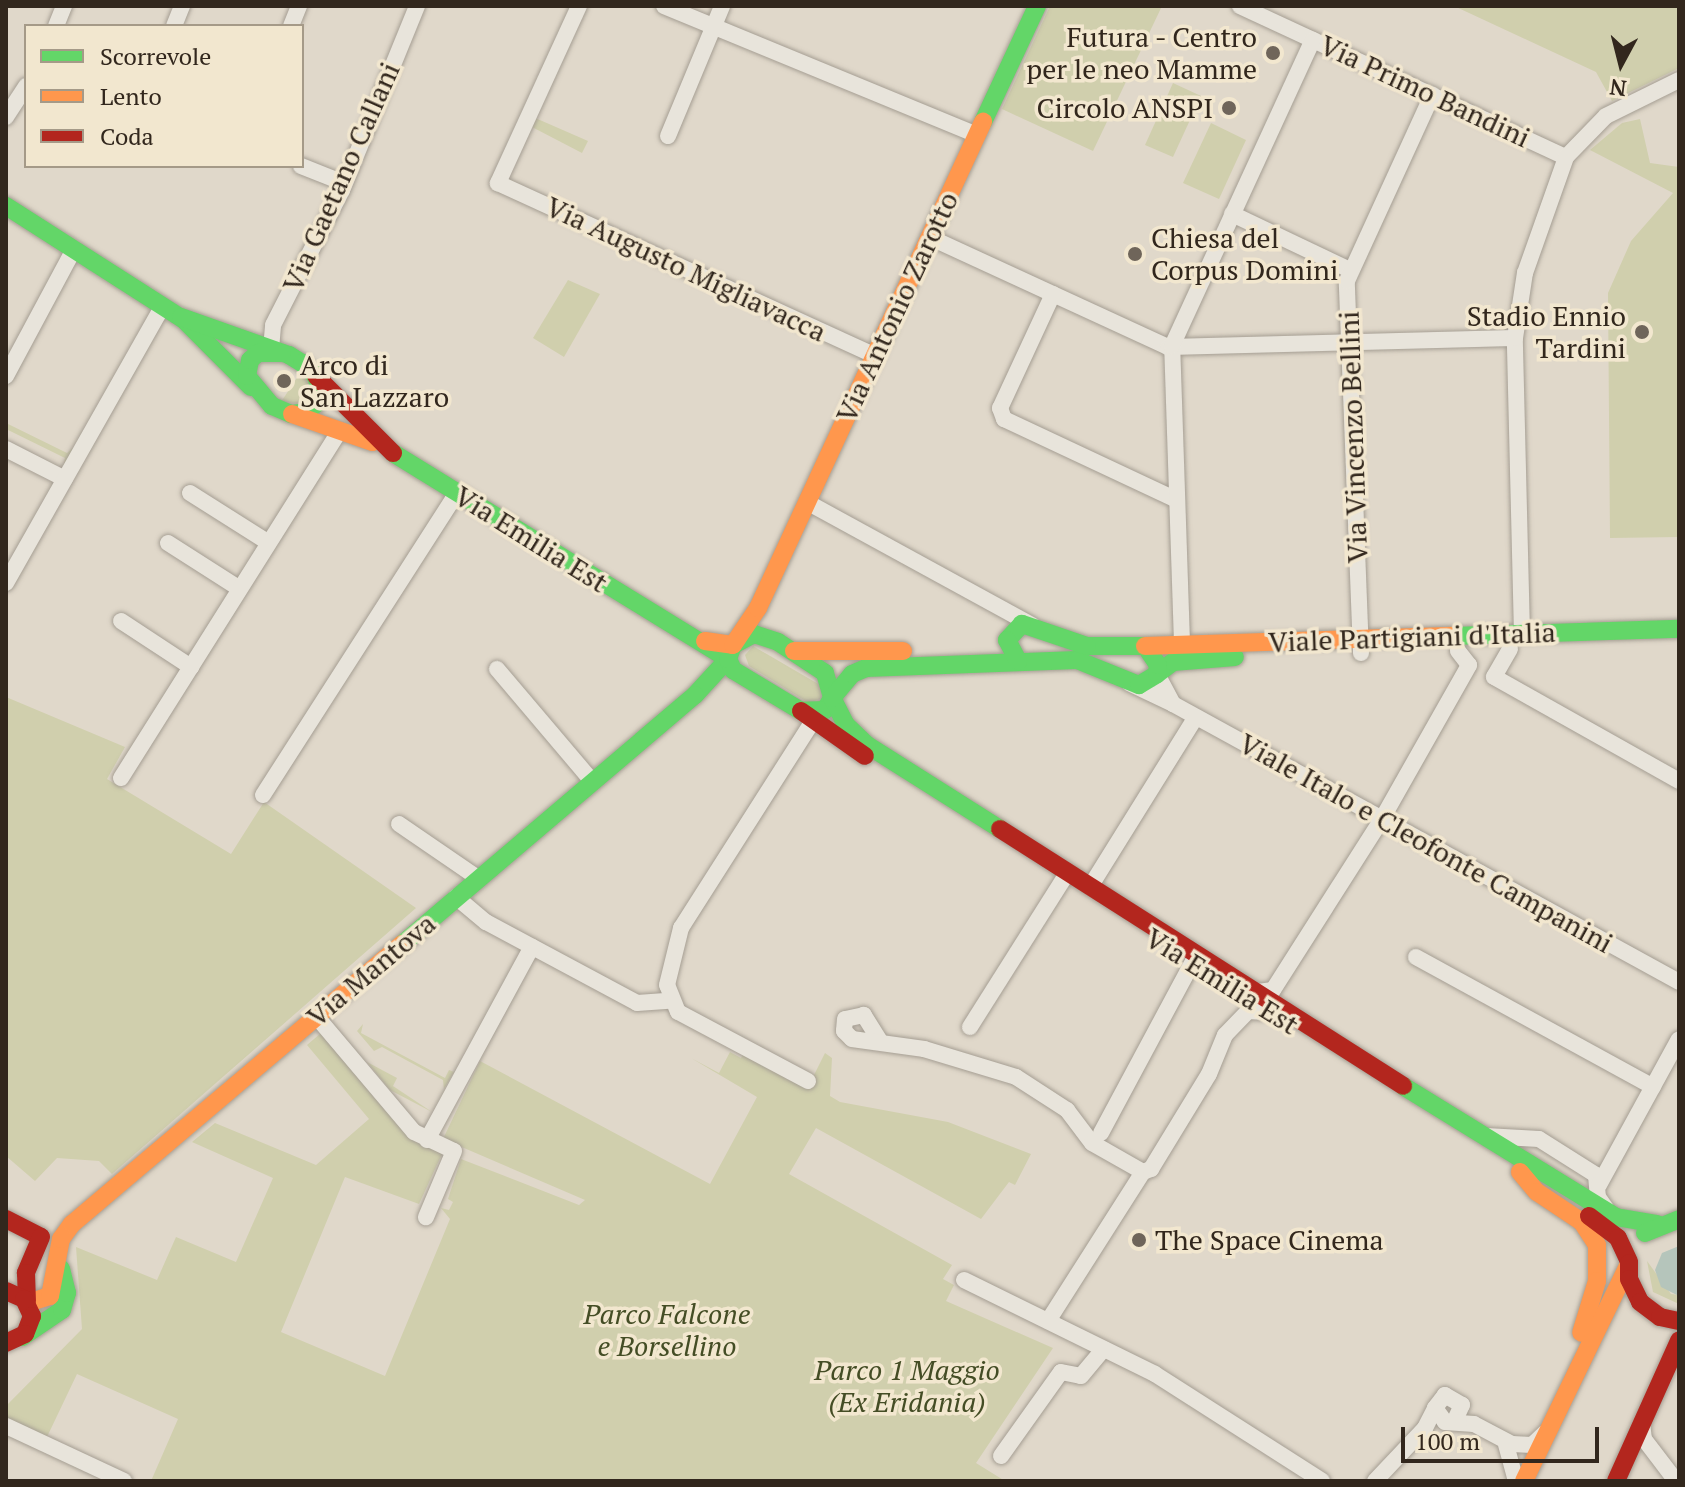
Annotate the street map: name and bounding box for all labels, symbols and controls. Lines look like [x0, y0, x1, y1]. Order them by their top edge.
place label: Futura - Centro per le neo Mamme [1026, 20, 1257, 86]
legend [24, 24, 304, 168]
north arrow [1581, 24, 1661, 104]
street label: Via Primo Bandini [1315, 28, 1535, 154]
text: Scorrevole [100, 40, 211, 72]
marker: Futura - Centro per le neo Mamme [1264, 44, 1282, 62]
street label: Via Gaetano Callani [275, 57, 407, 297]
text: N [1608, 73, 1628, 104]
text: Lento [100, 80, 162, 112]
place label: Circolo ANSPI [1036, 91, 1213, 125]
marker: Circolo ANSPI [1220, 99, 1238, 117]
text: Coda [100, 120, 154, 152]
street label: Via Antonio Zarotto [829, 186, 965, 428]
street label: Via Augusto Migliavacca [540, 189, 832, 349]
place label: Chiesa del Corpus Domini [1151, 221, 1338, 287]
marker: Chiesa del Corpus Domini [1126, 245, 1144, 263]
place label: Stadio Ennio Tardini [1467, 299, 1626, 365]
street label: Via Vincenzo Bellini [1332, 310, 1374, 564]
marker: Stadio Ennio Tardini [1633, 323, 1651, 341]
place label: Arco di San Lazzaro [300, 348, 449, 414]
marker: Arco di San Lazzaro [275, 372, 293, 390]
street label: Via Emilia Est [448, 479, 614, 599]
street label: Viale Partigiani d'Italia [1268, 615, 1556, 659]
street label: Viale Italo e Cleofonte Campanini [1233, 726, 1619, 960]
street label: Via Mantova [300, 907, 442, 1033]
street label: Via Emilia Est [1139, 921, 1305, 1041]
place label: The Space Cinema [1155, 1223, 1384, 1257]
marker: The Space Cinema [1130, 1231, 1148, 1249]
park label: Parco Falcone e Borsellino [584, 1297, 750, 1363]
park label: Parco 1 Maggio (Ex Eridania) [814, 1353, 1000, 1419]
scale bar [1405, 1411, 1603, 1461]
text: 100 m [1415, 1425, 1480, 1457]

